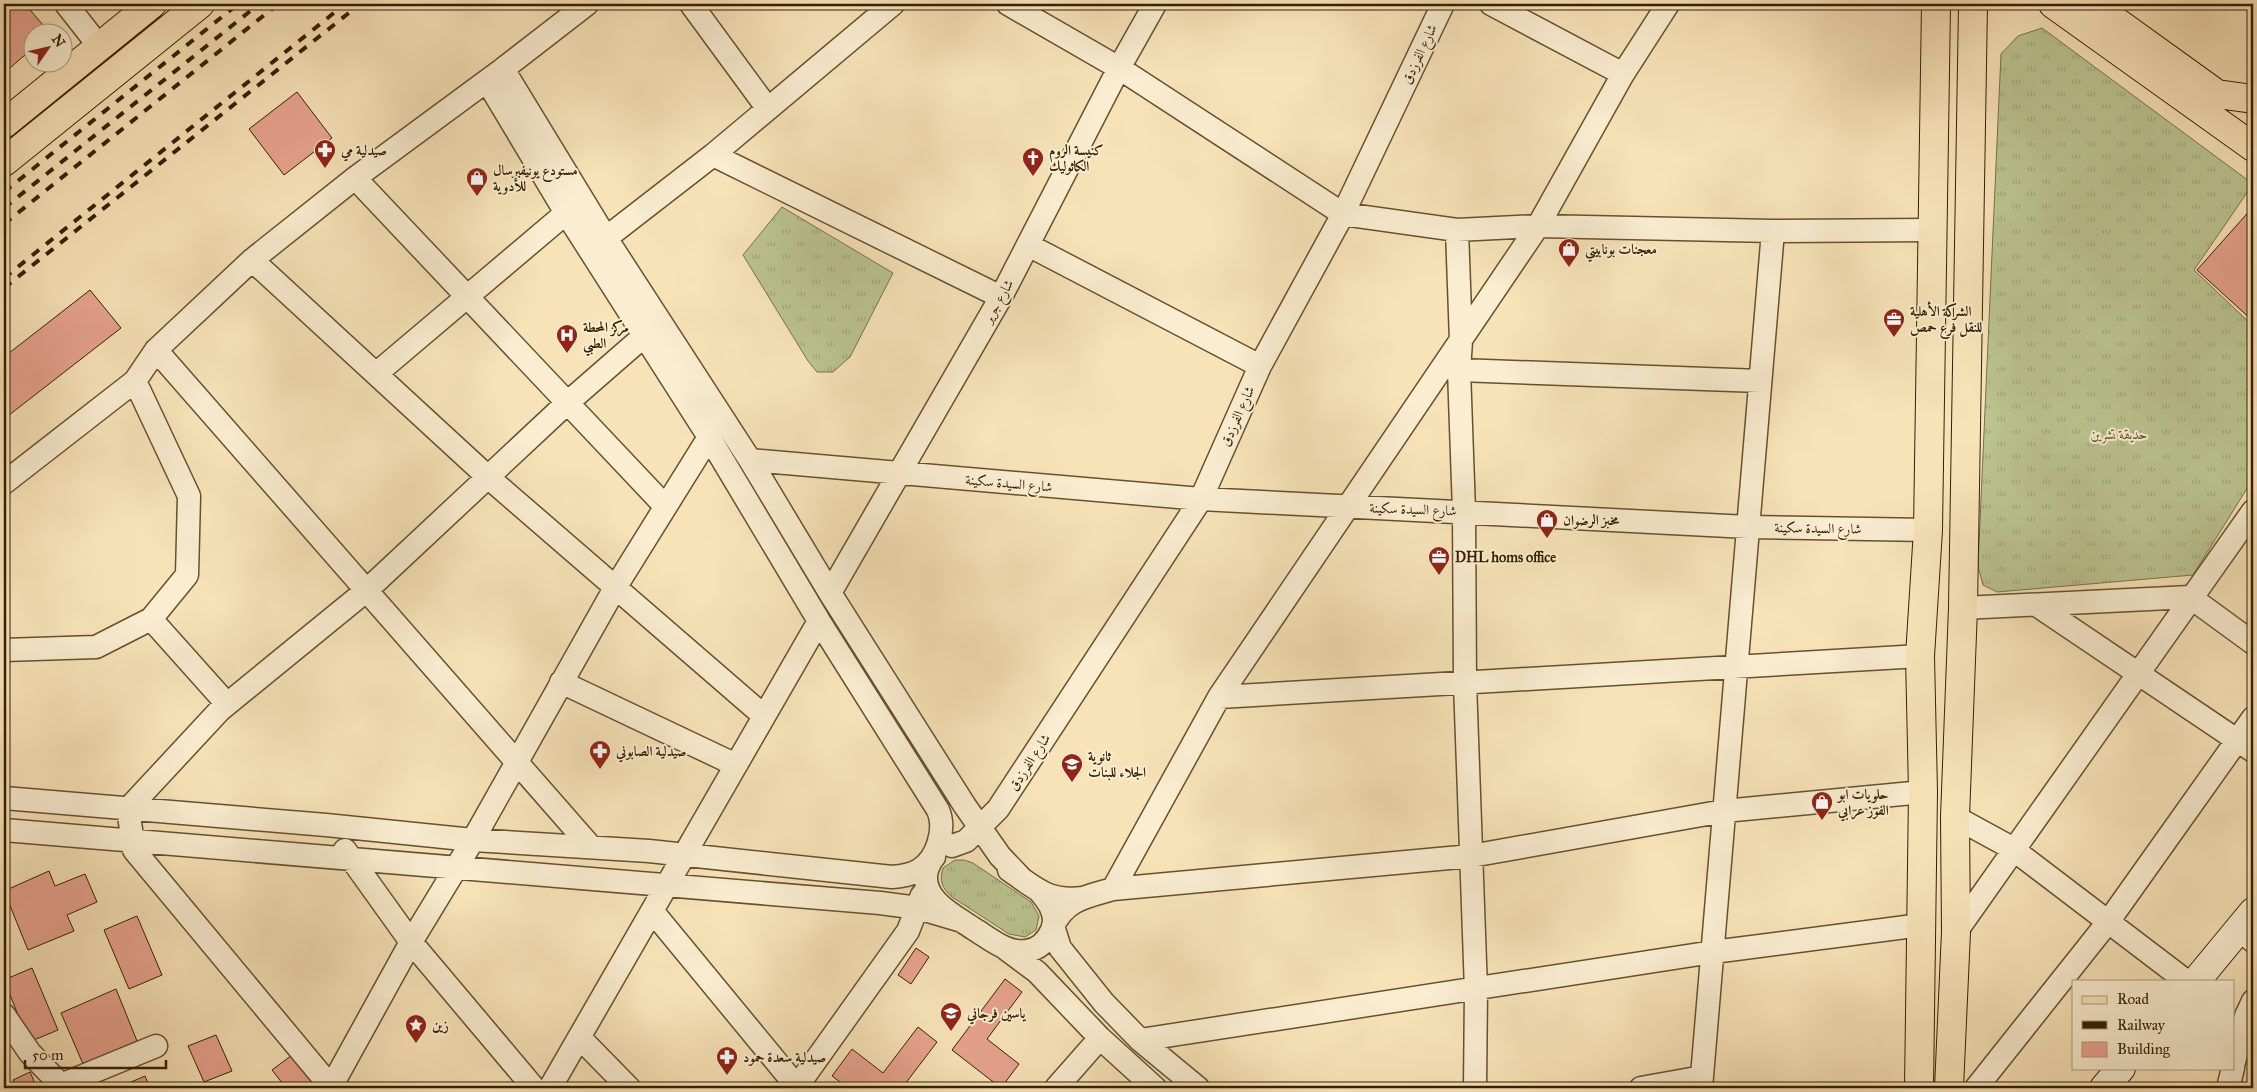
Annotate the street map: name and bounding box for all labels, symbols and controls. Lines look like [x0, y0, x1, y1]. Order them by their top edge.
street label: شارع الفرزدق [1398, 21, 1444, 88]
north arrow [22, 22, 72, 72]
text: N [48, 31, 69, 51]
pharmacy icon: صيدلية مي [313, 138, 337, 169]
place label: صيدلية مي [340, 142, 387, 162]
place label: كنيسة الروم الكاثوليك [1049, 142, 1103, 175]
church icon: كنيسة الروم الكاثوليك [1021, 146, 1045, 177]
place label: مستودع يونيفيرسال للأدوية [493, 162, 578, 195]
shop icon: مستودع يونيفيرسال للأدوية [465, 166, 489, 197]
shop icon: معجنات بونابيتي [1557, 237, 1581, 268]
place label: معجنات بونابيتي [1585, 241, 1657, 263]
street label: شارع جرير [979, 276, 1020, 329]
place label: الشركة الأهلية للنقل فرع حمص [1910, 301, 1982, 339]
office icon: الشركة الأهلية للنقل فرع حمص [1882, 307, 1906, 338]
place label: مركز المحطة الطبي [583, 319, 629, 357]
hospital icon: مركز المحطة الطبي [555, 323, 579, 354]
street label: شارع الفرزدق [1217, 383, 1261, 450]
park label: حديقة تشرين [2090, 426, 2148, 444]
street label: شارع السيدة سكينة [964, 471, 1053, 499]
street label: شارع السيدة سكينة [1369, 499, 1457, 523]
shop icon: مخبز الرضوان [1535, 508, 1559, 539]
place label: مخبز الرضوان [1563, 512, 1620, 529]
street label: شارع السيدة سكينة [1774, 519, 1862, 541]
office icon: DHL homs office [1427, 545, 1451, 576]
place label: DHL homs office [1455, 549, 1556, 566]
street label: شارع الفرزدق [1005, 731, 1057, 796]
pharmacy icon: صيدلية الصابوني [588, 739, 612, 770]
place label: صيدلية الصابوني [615, 743, 687, 763]
place label: ثانوية الجلاء للبنات [1088, 748, 1146, 781]
school or university icon: ثانوية الجلاء للبنات [1060, 752, 1084, 783]
place label: حلويات ابو الفوز عرابي [1836, 786, 1889, 822]
shop icon: حلويات ابو الفوز عرابي [1810, 790, 1834, 821]
legend [2072, 980, 2234, 1070]
text: Road [2117, 990, 2149, 1008]
school or university icon: ياسين فرجاني [939, 1001, 963, 1032]
place label: ياسين فرجاني [966, 1005, 1027, 1025]
place icon: زين [404, 1013, 428, 1044]
text: Railway [2117, 1016, 2166, 1034]
place label: زين [432, 1017, 449, 1034]
scale bar [25, 1037, 166, 1069]
text: Building [2117, 1040, 2171, 1058]
pharmacy icon: صيدلية سعدة حمود [715, 1045, 739, 1076]
text: 50 m [32, 1046, 64, 1064]
place label: صيدلية سعدة حمود [743, 1049, 826, 1066]

